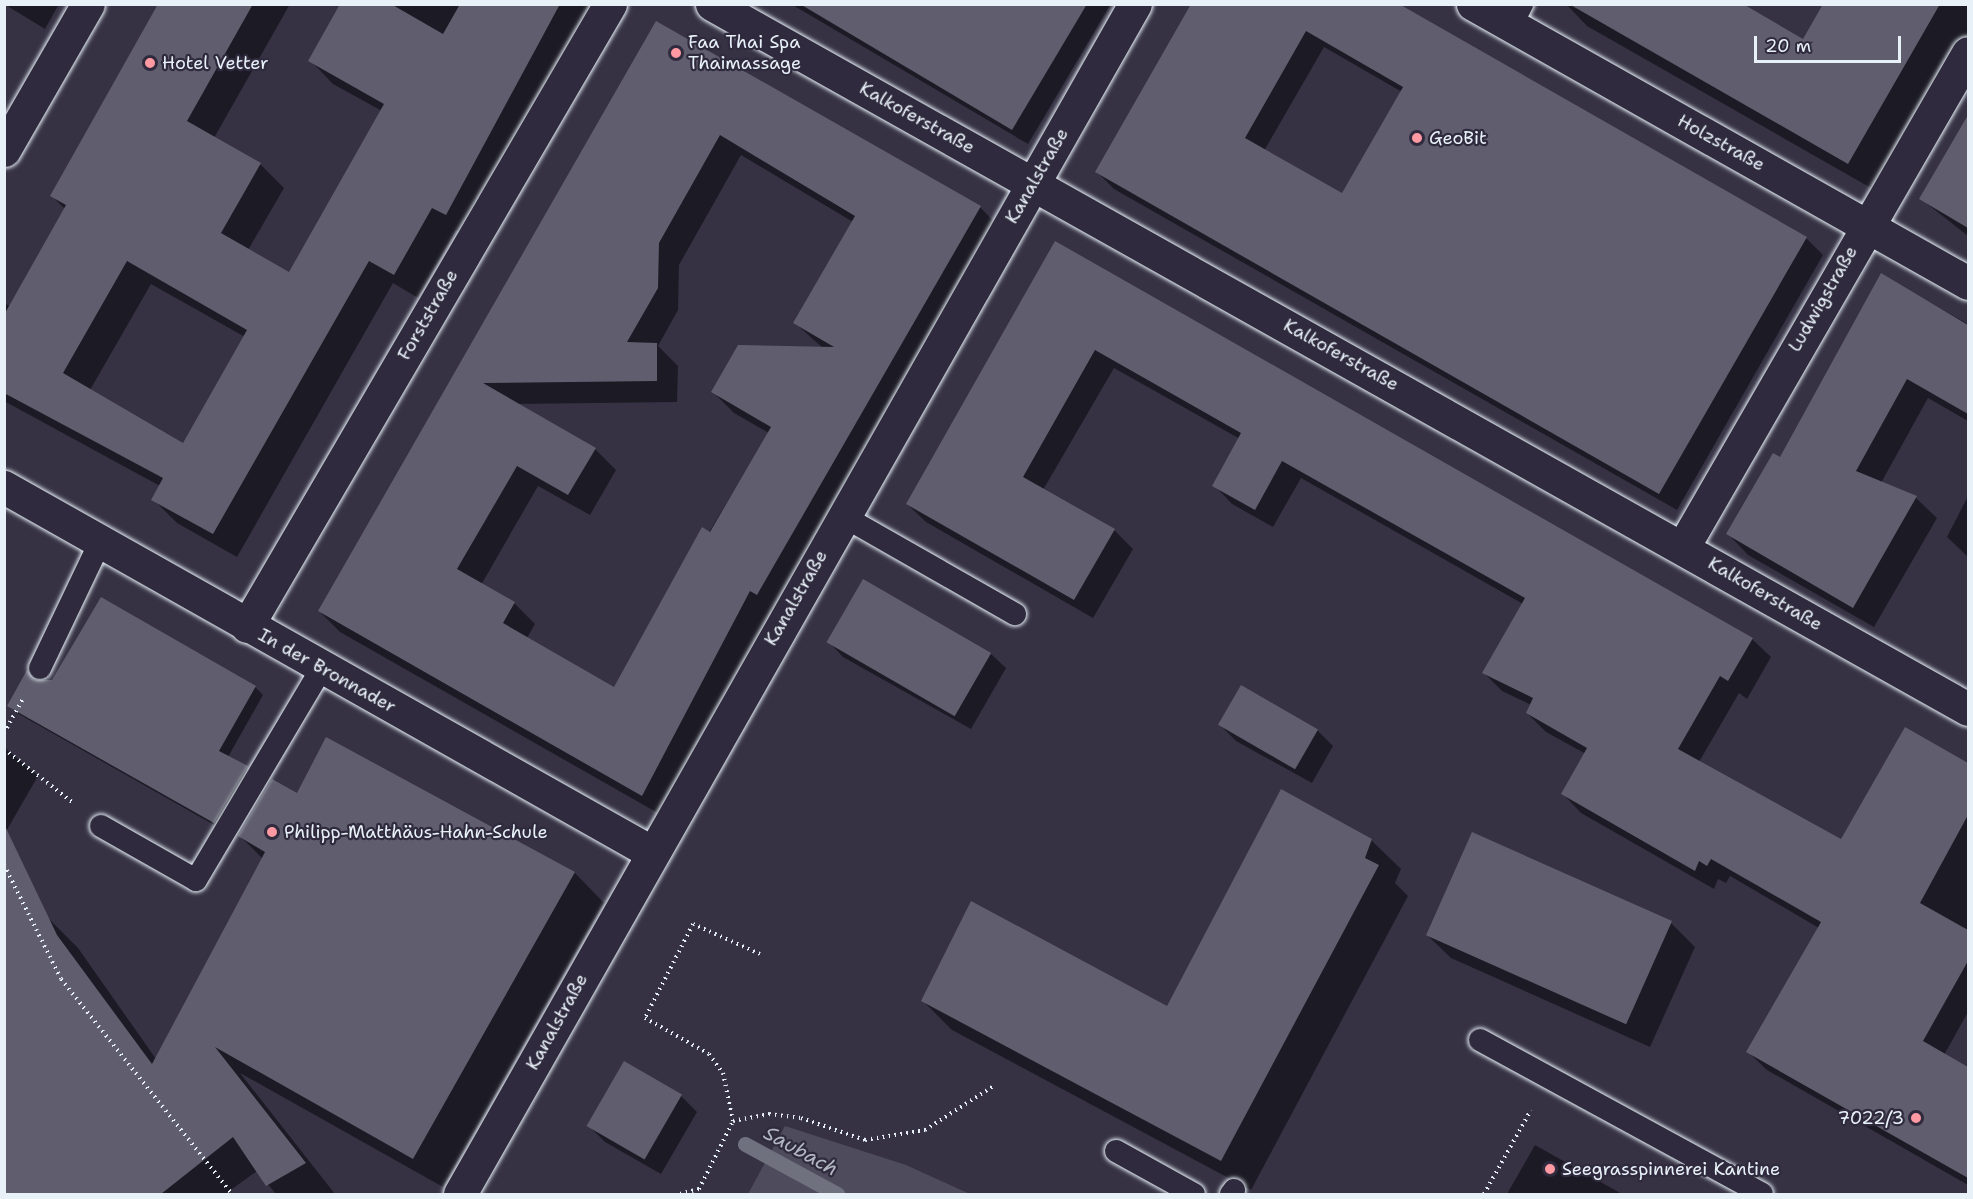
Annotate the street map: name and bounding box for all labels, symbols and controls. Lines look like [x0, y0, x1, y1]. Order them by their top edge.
scale bar [1757, 24, 1904, 62]
place label: Faa Thai Spa Thaimassage [688, 32, 801, 74]
text: 20 m [1765, 34, 1811, 58]
marker: Faa Thai Spa Thaimassage [669, 46, 683, 60]
place label: Hotel Vetter [162, 52, 269, 74]
marker: Hotel Vetter [143, 56, 157, 70]
street label: Kalkoferstraße [856, 77, 978, 159]
street label: Holzstraße [1674, 110, 1768, 176]
street label: Kanalstraße [1001, 124, 1073, 228]
place label: GeoBit [1429, 127, 1487, 149]
marker: GeoBit [1410, 131, 1424, 145]
street label: Ludwigstraße [1784, 242, 1862, 356]
street label: Forststraße [393, 266, 463, 364]
street label: Kalkoferstraße [1280, 314, 1402, 396]
street label: Kanalstraße [760, 546, 832, 650]
street label: Kalkoferstraße [1704, 553, 1826, 635]
street label: In der Bronnader [254, 624, 400, 718]
place label: Philipp-Matthäus-Hahn-Schule [284, 821, 548, 843]
marker: Philipp-Matthäus-Hahn-Schule [265, 825, 279, 839]
street label: Kanalstraße [522, 970, 592, 1074]
place label: 7022/3 [1838, 1107, 1904, 1129]
marker: 7022/3 [1909, 1111, 1923, 1125]
water label: Saubach [760, 1121, 842, 1181]
place label: Seegrasspinnerei Kantine [1562, 1158, 1780, 1180]
marker: Seegrasspinnerei Kantine [1543, 1162, 1557, 1176]

